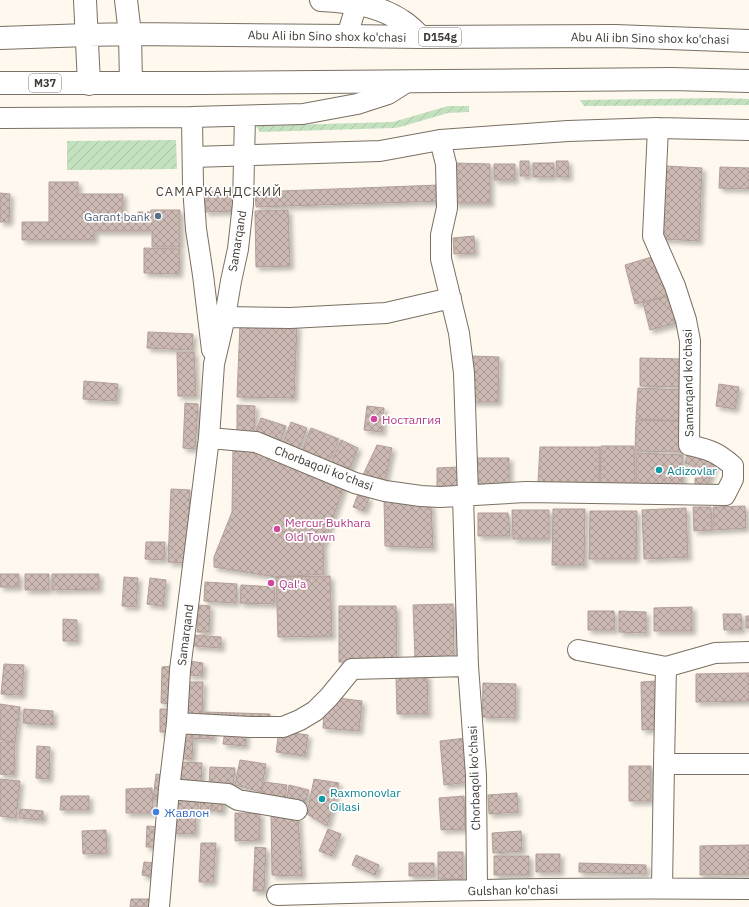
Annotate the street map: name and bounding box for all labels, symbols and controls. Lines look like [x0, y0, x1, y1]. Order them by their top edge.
street label: Abu Ali ibn Sino shox ko'chasi [248, 27, 406, 45]
road number: D154g [419, 28, 461, 46]
street label: Abu Ali ibn Sino shox ko'chasi [571, 29, 729, 47]
road number: M37 [29, 74, 61, 92]
district label: САМАРКАНДСКИЙ [156, 183, 282, 200]
place label: Garant bank [84, 209, 151, 224]
street label: Samarqand [225, 209, 249, 273]
marker: Garant bank [153, 211, 163, 221]
street label: Samarqand ko'chasi [680, 329, 696, 437]
place label: Носталгия [382, 412, 441, 427]
marker: Носталгия [369, 414, 379, 424]
street label: Chorbaqoli ko'chasi [272, 442, 376, 494]
place label: Adizovlar [667, 463, 717, 478]
marker: Adizovlar [654, 465, 664, 475]
place label: Mercur Bukhara Old Town [285, 515, 371, 544]
marker: Mercur Bukhara Old Town [272, 524, 282, 534]
place label: Qal'a [279, 576, 307, 591]
marker: Qal'a [266, 578, 276, 588]
street label: Samarqand [174, 603, 196, 667]
street label: Chorbaqoli ko'chasi [465, 725, 483, 831]
place label: Raxmonovlar Oilasi [330, 785, 401, 814]
marker: Raxmonovlar Oilasi [317, 794, 327, 804]
place label: Жавлон [164, 805, 209, 820]
marker: Жавлон [151, 807, 161, 817]
street label: Gulshan ko'chasi [468, 882, 558, 898]

